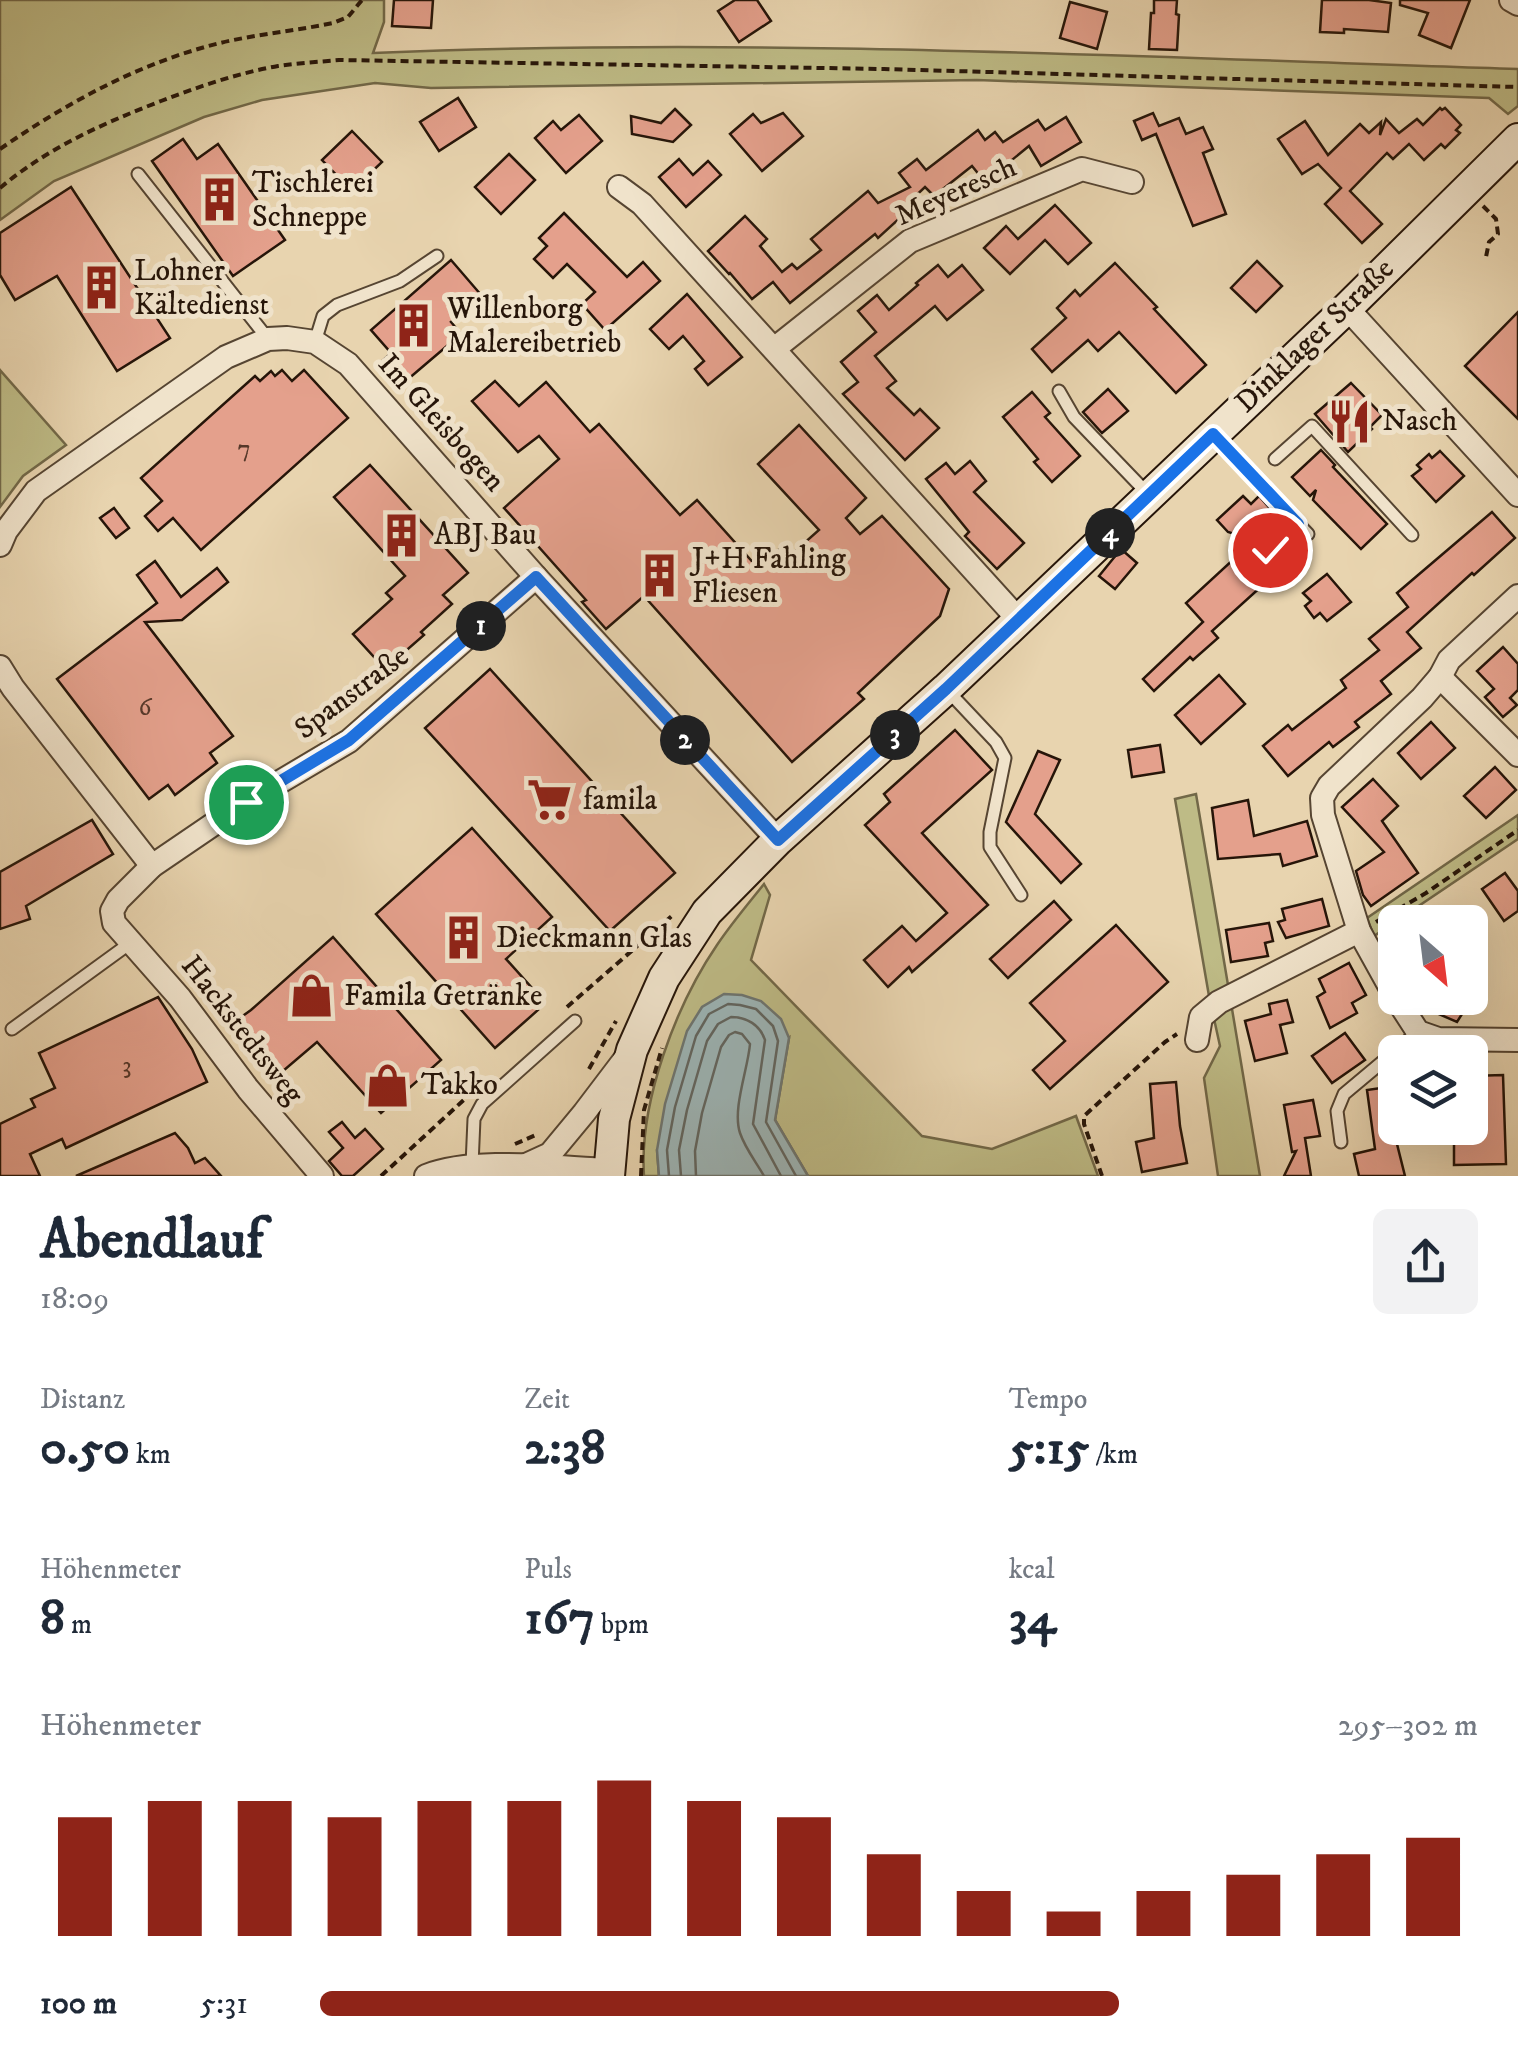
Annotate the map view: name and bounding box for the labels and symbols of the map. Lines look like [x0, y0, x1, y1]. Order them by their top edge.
street label: Meyeresch [890, 149, 1022, 235]
place label: Tischlerei Schneppe [252, 165, 374, 236]
building icon: Tischlerei Schneppe [195, 176, 243, 224]
street label: Dinklager Straße [1228, 251, 1402, 421]
place label: Lohner Kältedienst [134, 253, 269, 324]
building icon: Lohner Kältedienst [77, 264, 125, 312]
place label: Willenborg Malereibetrieb [446, 291, 621, 362]
building icon: Willenborg Malereibetrieb [390, 302, 438, 350]
street label: Im Gleisbogen [369, 346, 513, 500]
restaurant icon: Nasch [1325, 397, 1373, 445]
place label: Nasch [1382, 403, 1458, 440]
house number: 7 [237, 433, 251, 464]
pin: 4 [1085, 508, 1135, 558]
pin [1228, 508, 1313, 593]
building icon: ABJ Bau [377, 511, 425, 559]
place label: ABJ Bau [434, 517, 536, 554]
place label: J+H Fahling Fliesen [689, 541, 846, 612]
building icon: J+H Fahling Fliesen [635, 552, 683, 600]
pin: 1 [456, 601, 506, 651]
street label: Spanstraße [288, 638, 416, 748]
house number: 6 [138, 692, 152, 723]
pin: 3 [870, 710, 920, 760]
pin: 2 [660, 715, 710, 765]
pin [204, 760, 289, 845]
supermarket icon: famila [526, 776, 574, 824]
place label: famila [583, 782, 658, 819]
north arrow [1378, 905, 1488, 1015]
building icon: Dieckmann Glas [439, 914, 487, 962]
place label: Dieckmann Glas [496, 920, 692, 957]
street label: Hackstedtsweg [172, 948, 312, 1112]
shop icon: Famila Getränke [287, 972, 335, 1020]
place label: Famila Getränke [344, 978, 542, 1015]
house number: 3 [122, 1050, 132, 1081]
shop icon: Takko [364, 1061, 412, 1109]
place label: Takko [421, 1067, 498, 1104]

